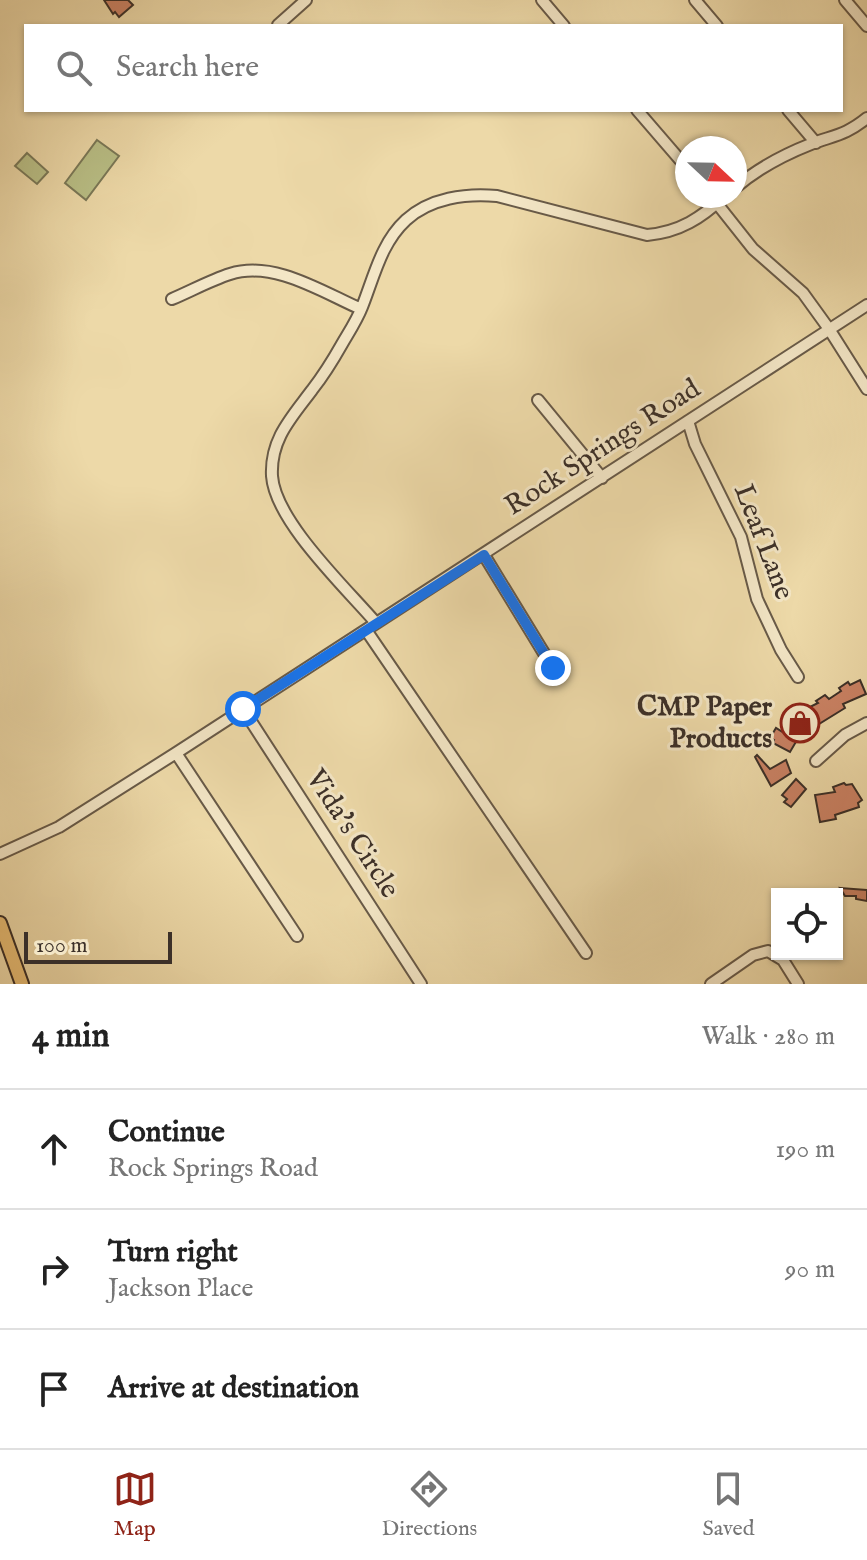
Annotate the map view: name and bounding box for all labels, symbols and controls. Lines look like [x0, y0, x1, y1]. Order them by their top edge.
search box [24, 24, 843, 112]
icon: search [52, 46, 96, 90]
text: Search here [116, 49, 259, 87]
north arrow [675, 136, 747, 208]
street label: Rock Springs Road [499, 372, 707, 524]
street label: Leaf Lane [725, 479, 801, 605]
route end [535, 650, 571, 686]
place label: CMP Paper Products [637, 690, 773, 757]
route start [225, 691, 261, 727]
shop icon: CMP Paper Products [779, 702, 821, 744]
street label: Vida's Circle [297, 762, 407, 905]
map controls [771, 888, 843, 960]
button: locate [771, 888, 843, 960]
scale bar [24, 928, 172, 964]
text: 100 m [36, 932, 88, 960]
text: 4 min [32, 1015, 110, 1058]
text: Walk · 280 m [702, 1020, 835, 1053]
text: Continue [108, 1114, 225, 1152]
icon: ahead [32, 1127, 76, 1171]
text: 190 m [775, 1133, 835, 1166]
text: Rock Springs Road [108, 1152, 318, 1185]
text: Turn right [108, 1234, 238, 1272]
icon: right [32, 1247, 76, 1291]
text: 90 m [785, 1253, 835, 1286]
text: Jackson Place [108, 1272, 253, 1305]
icon: arrive [32, 1367, 76, 1411]
text: Arrive at destination [108, 1370, 359, 1408]
tab: Map [113, 1467, 157, 1543]
tab: Directions [382, 1467, 477, 1543]
tab: Saved [702, 1467, 754, 1543]

